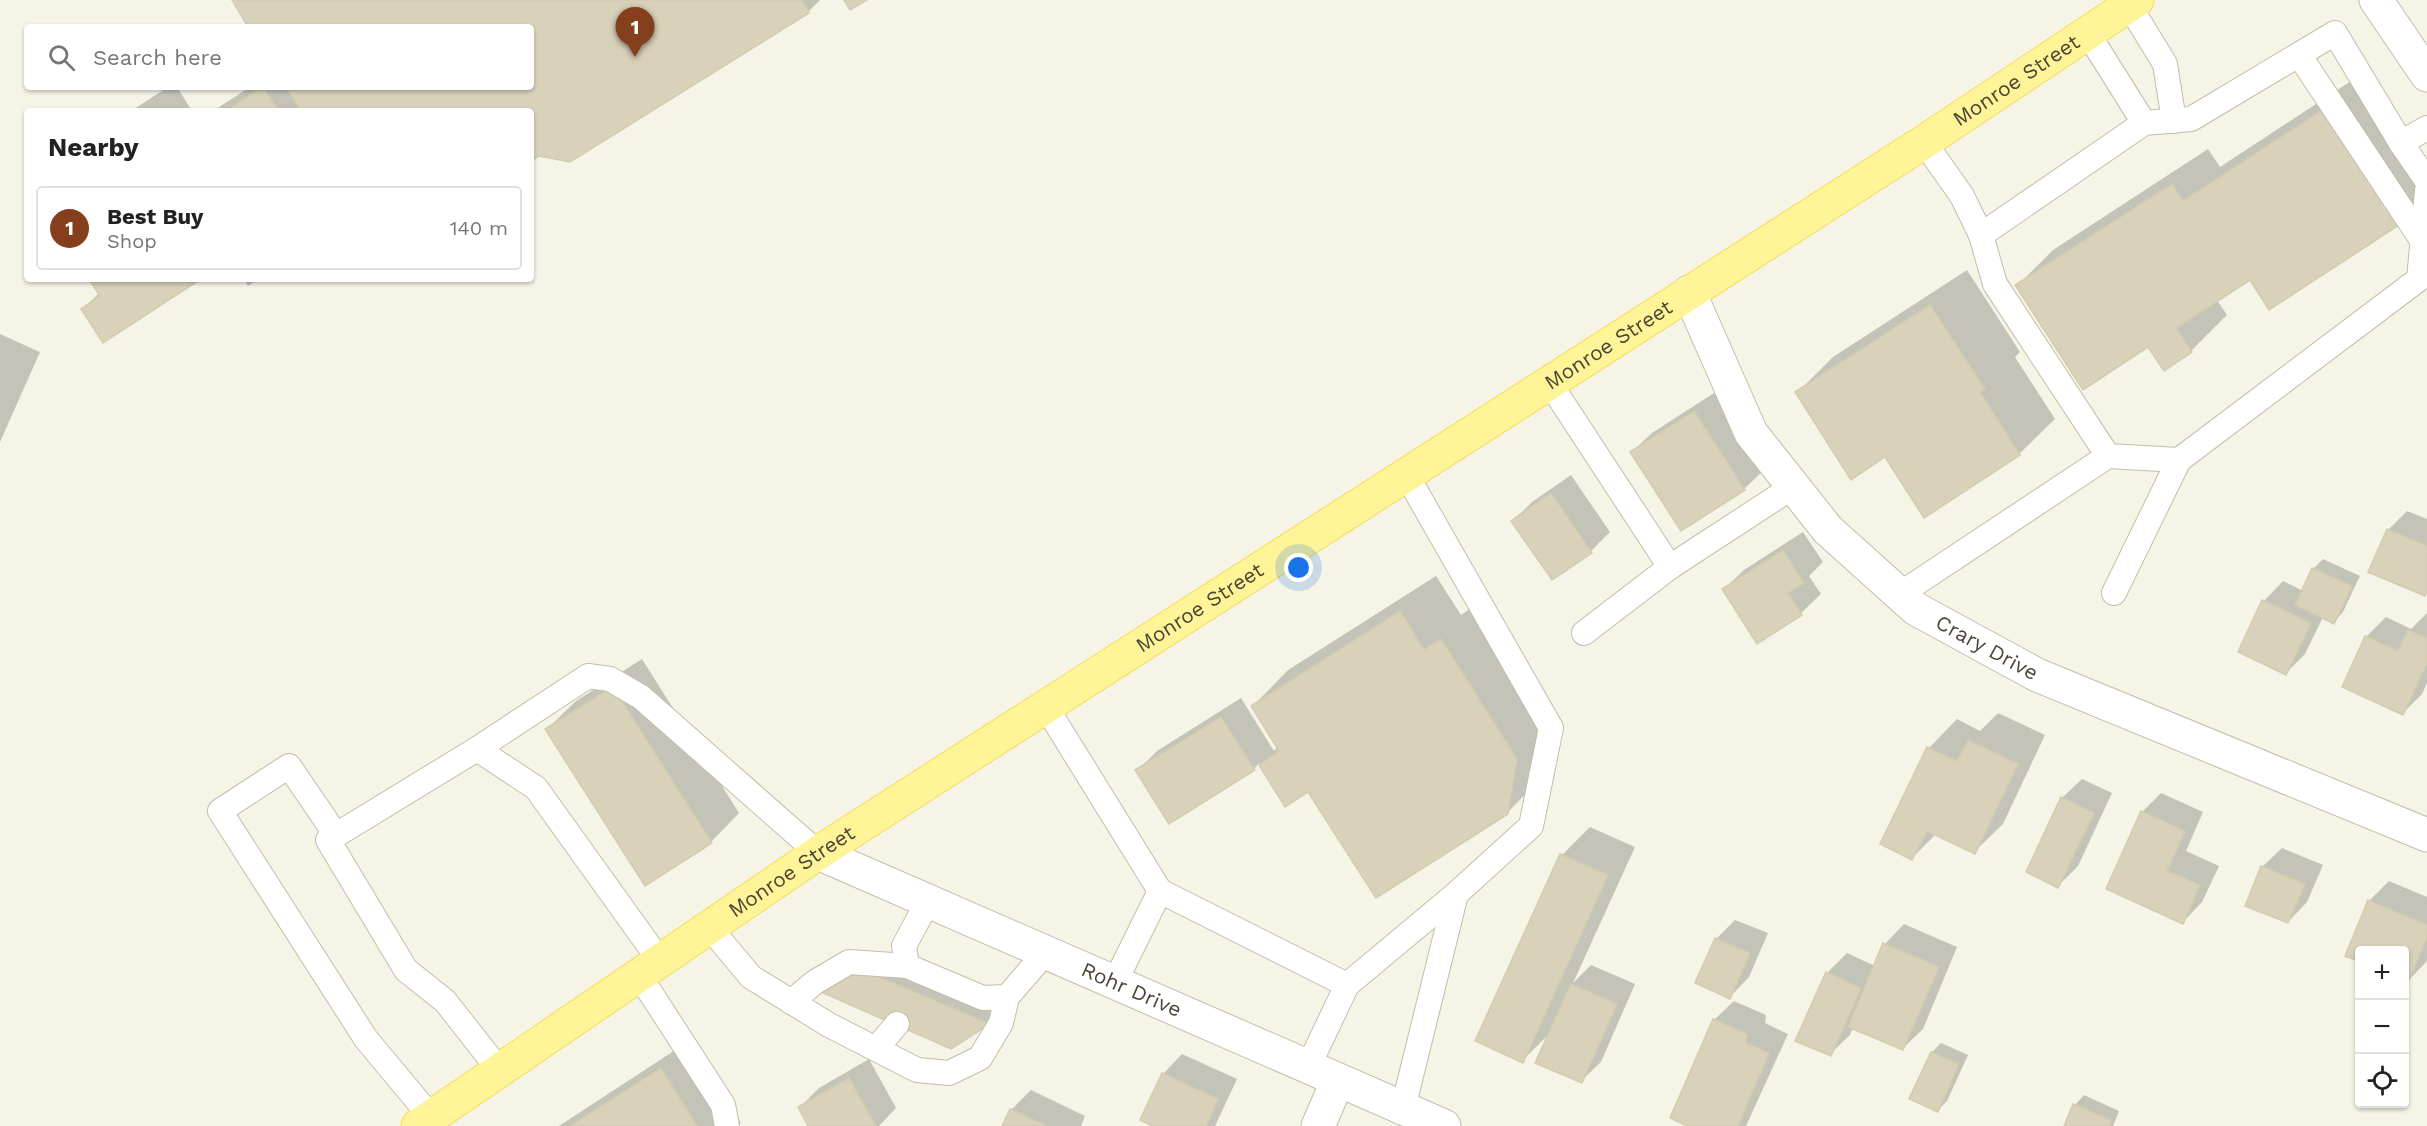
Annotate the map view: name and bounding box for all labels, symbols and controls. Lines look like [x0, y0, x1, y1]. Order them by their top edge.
pin: 1 [616, 8, 654, 57]
search box [24, 24, 534, 90]
street label: Monroe Street [1948, 29, 2084, 131]
icon: search [45, 41, 78, 74]
text: Search here [93, 45, 222, 70]
text: Nearby [48, 132, 139, 162]
text: Best Buy [107, 204, 203, 229]
text: 1 [65, 216, 74, 240]
text: 140 m [450, 216, 508, 240]
text: Shop [107, 229, 157, 253]
street label: Monroe Street [1540, 294, 1677, 395]
your location [1284, 553, 1313, 582]
street label: Monroe Street [1131, 557, 1268, 657]
street label: Crary Drive [1932, 609, 2043, 685]
street label: Monroe Street [723, 820, 859, 922]
map controls [2355, 946, 2409, 1108]
button: + [2355, 946, 2409, 1000]
street label: Rohr Drive [1078, 956, 1186, 1022]
button: − [2355, 1000, 2409, 1054]
button: locate [2355, 1054, 2409, 1108]

